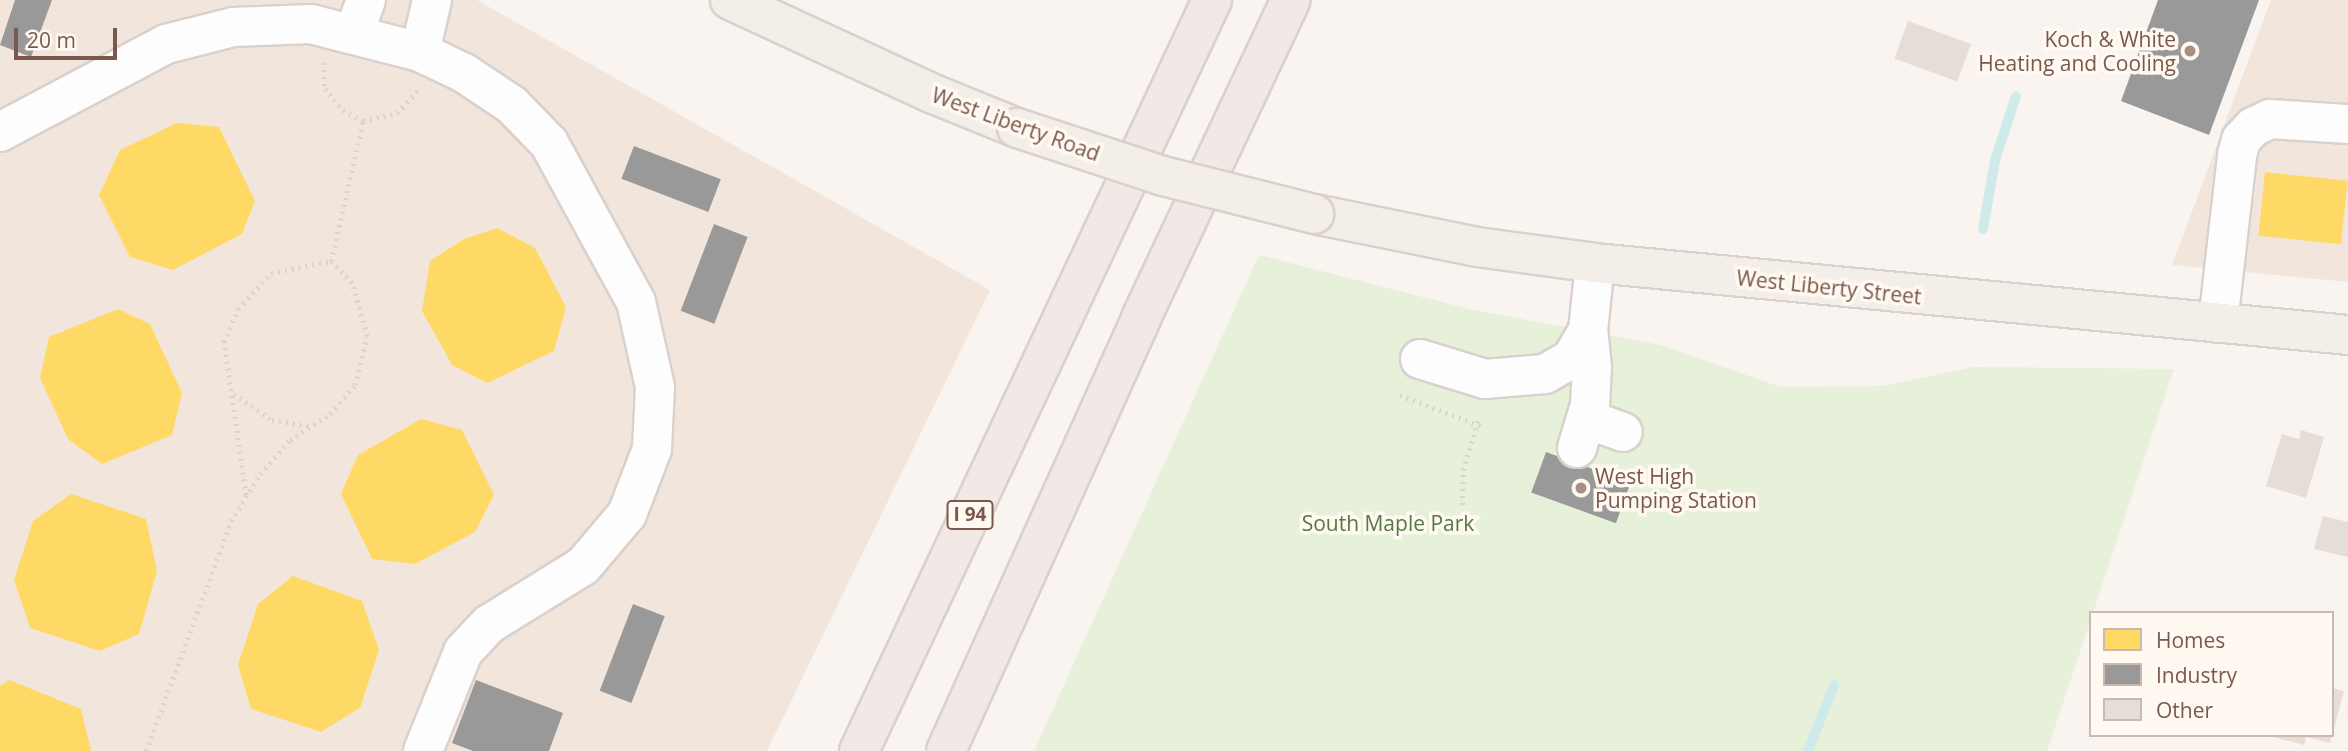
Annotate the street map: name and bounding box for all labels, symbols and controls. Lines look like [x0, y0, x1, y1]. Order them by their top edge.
scale bar [18, 14, 121, 58]
text: 20 m [27, 26, 76, 54]
place label: Koch & White Heating and Cooling [1978, 26, 2176, 76]
marker: Koch & White Heating and Cooling [2182, 43, 2198, 59]
street label: West Liberty Road [928, 82, 1104, 166]
street label: West Liberty Street [1735, 265, 1923, 309]
place label: West High Pumping Station [1595, 463, 1757, 513]
marker: West High Pumping Station [1573, 480, 1589, 496]
road number: I 94 [946, 500, 995, 530]
park label: South Maple Park [1302, 510, 1474, 536]
legend [2089, 611, 2334, 737]
text: Homes [2156, 626, 2225, 654]
text: Industry [2156, 661, 2237, 689]
text: Other [2156, 696, 2213, 724]

